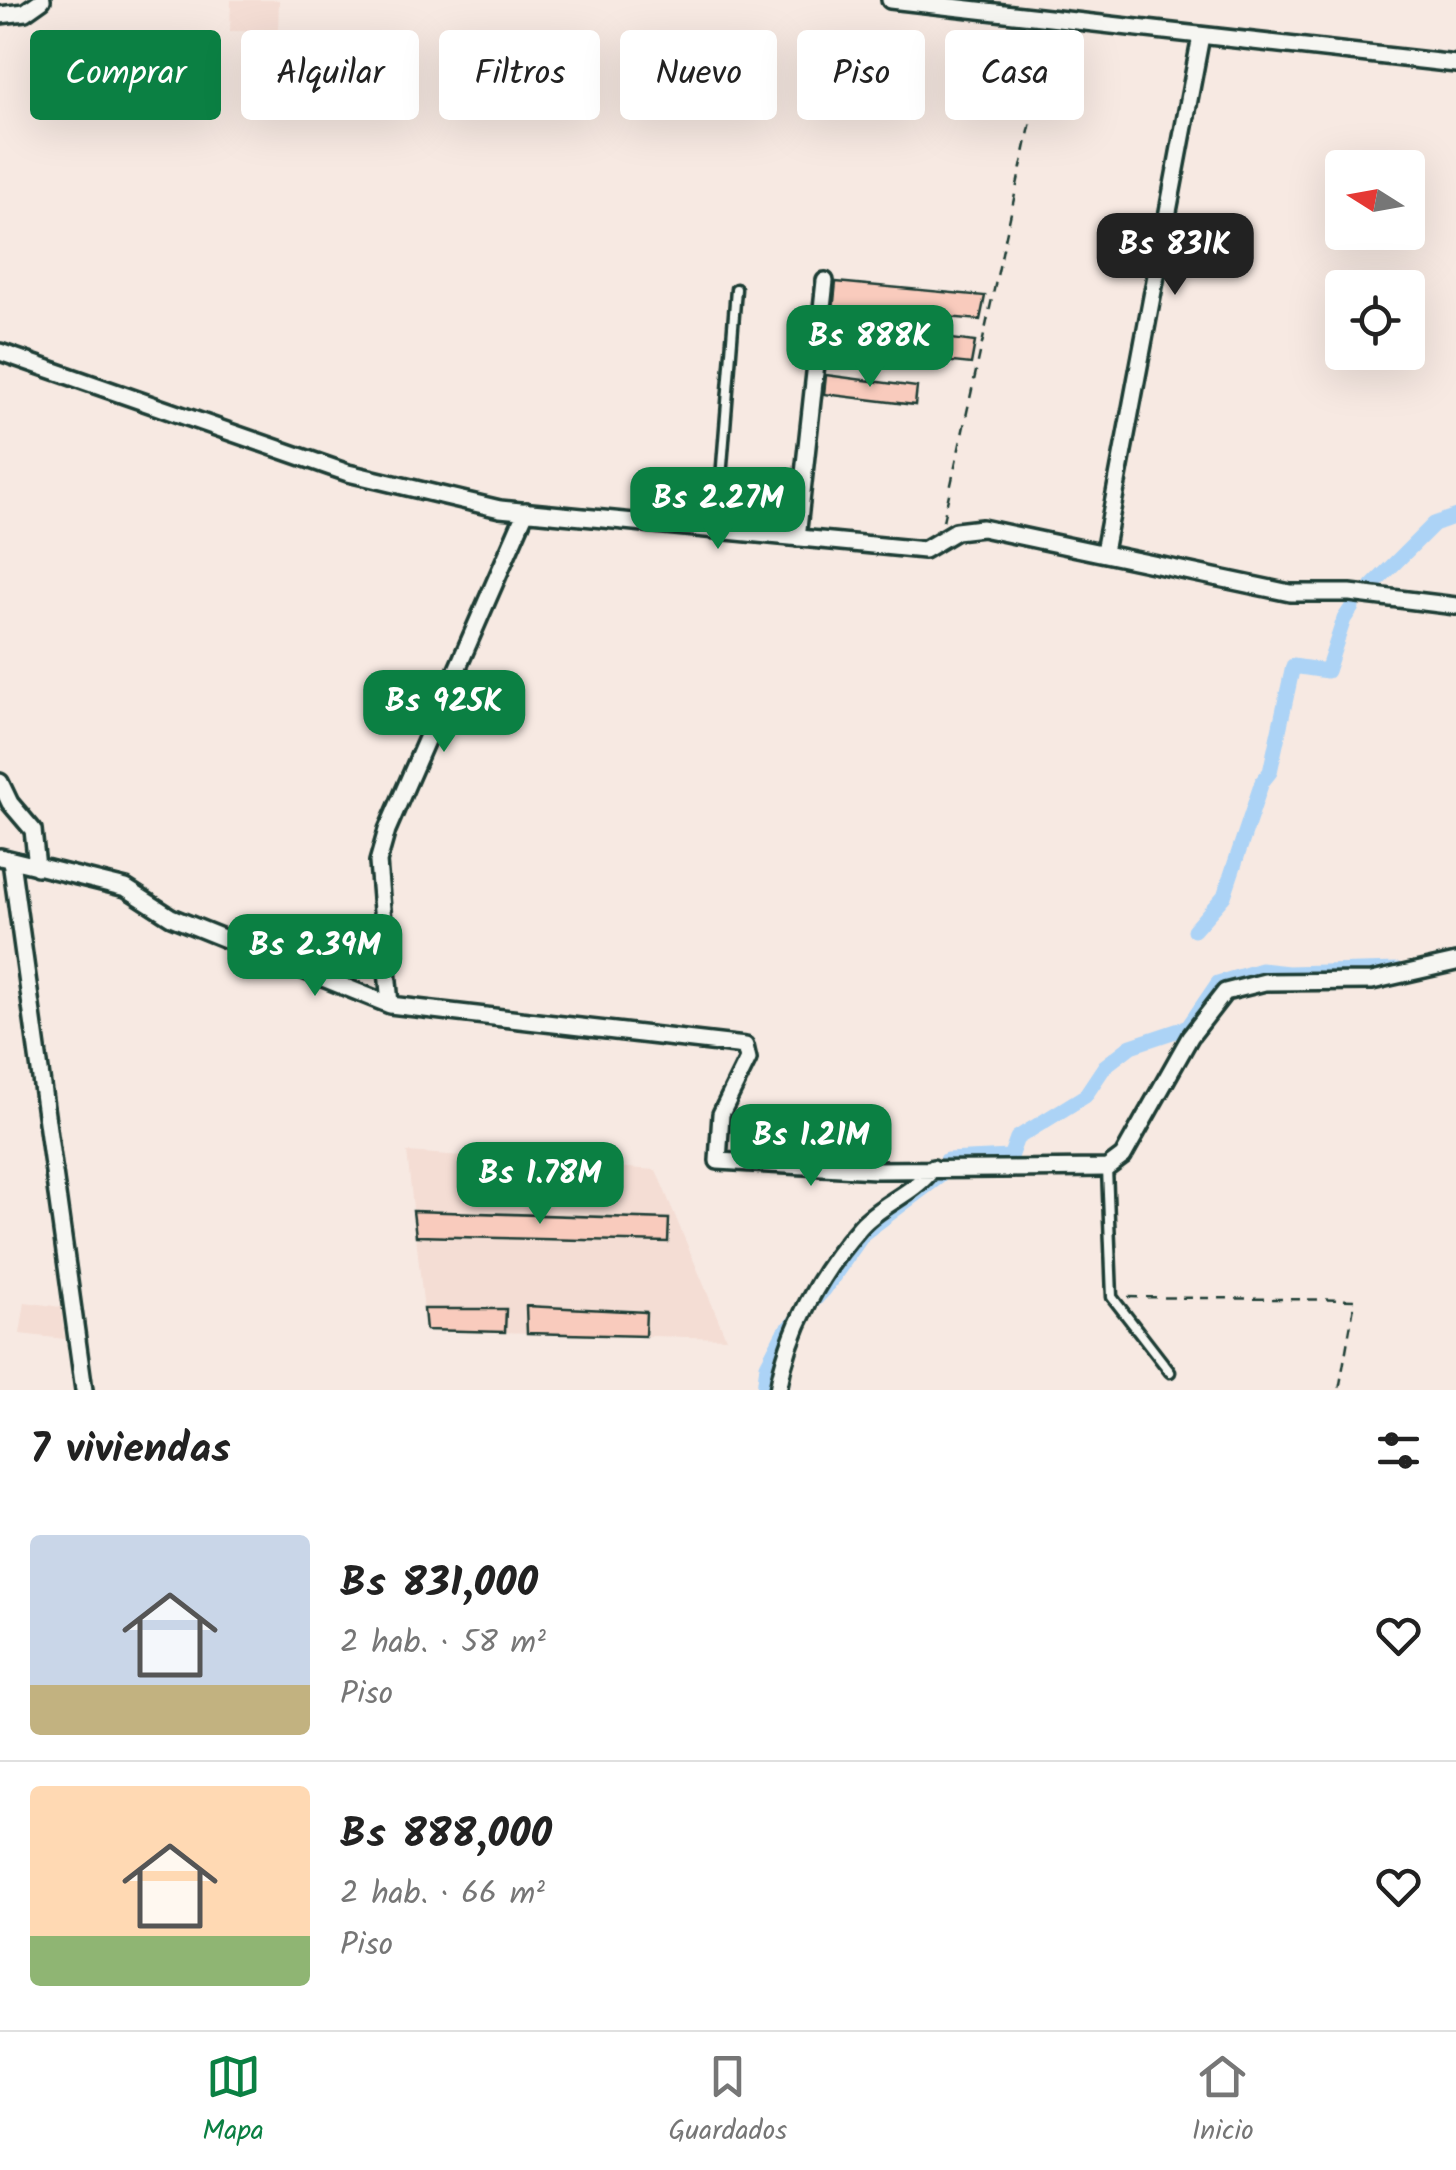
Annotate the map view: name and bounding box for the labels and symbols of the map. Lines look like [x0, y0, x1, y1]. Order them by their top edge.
north arrow [1325, 150, 1425, 250]
pin: Bs 831K [1083, 213, 1267, 298]
pin: Bs 888K [778, 305, 962, 390]
pin: Bs 2.27M [615, 467, 821, 552]
pin: Bs 925K [352, 670, 536, 755]
pin: Bs 2.39M [212, 914, 418, 999]
pin: Bs 1.21M [708, 1104, 914, 1189]
pin: Bs 1.78M [437, 1142, 643, 1227]

